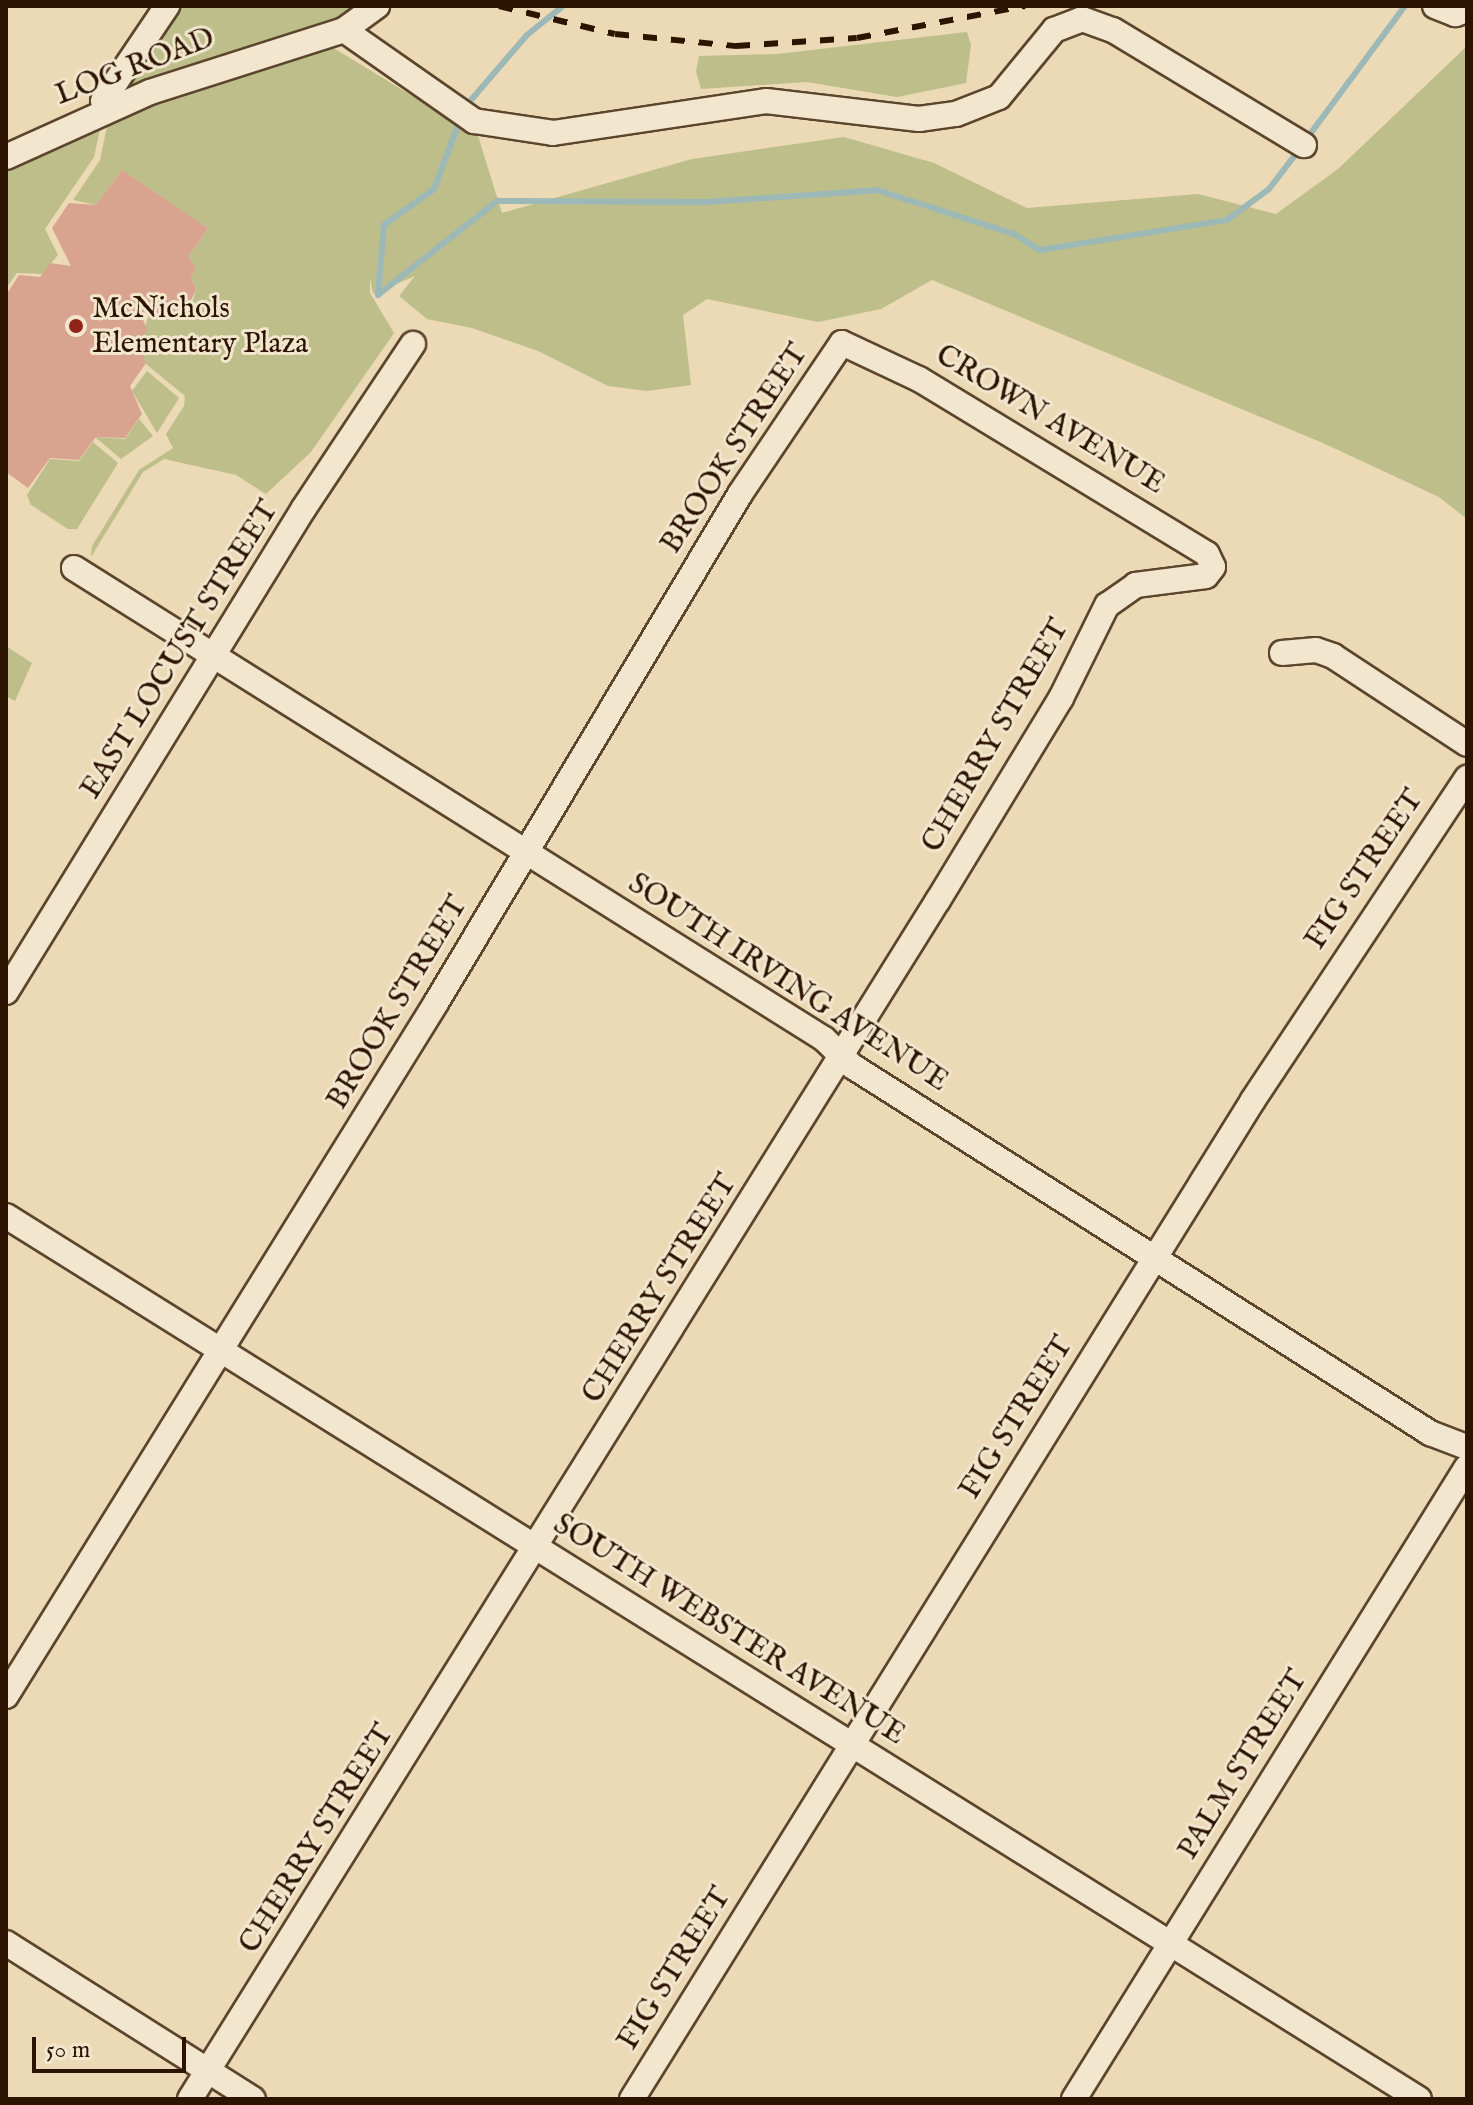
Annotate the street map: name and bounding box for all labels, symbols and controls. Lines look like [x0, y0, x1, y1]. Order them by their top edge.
street label: LOG ROAD [50, 20, 220, 114]
place label: McNichols Elementary Plaza [92, 291, 308, 362]
marker: McNichols Elementary Plaza [67, 317, 85, 335]
street label: BROOK STREET [654, 337, 816, 561]
street label: CROWN AVENUE [929, 337, 1171, 503]
street label: EAST LOCUST STREET [73, 494, 287, 806]
street label: CHERRY STREET [915, 613, 1077, 859]
street label: FIG STREET [1298, 783, 1432, 957]
street label: SOUTH IRVING AVENUE [621, 866, 955, 1100]
street label: BROOK STREET [320, 890, 476, 1116]
street label: CHERRY STREET [575, 1168, 745, 1410]
street label: FIG STREET [953, 1330, 1081, 1506]
street label: SOUTH WEBSTER AVENUE [547, 1507, 911, 1753]
street label: PALM STREET [1170, 1664, 1316, 1866]
street label: CHERRY STREET [232, 1718, 402, 1960]
street label: FIG STREET [611, 1881, 739, 2057]
scale bar [36, 2021, 190, 2071]
text: 50 m [46, 2035, 90, 2066]

